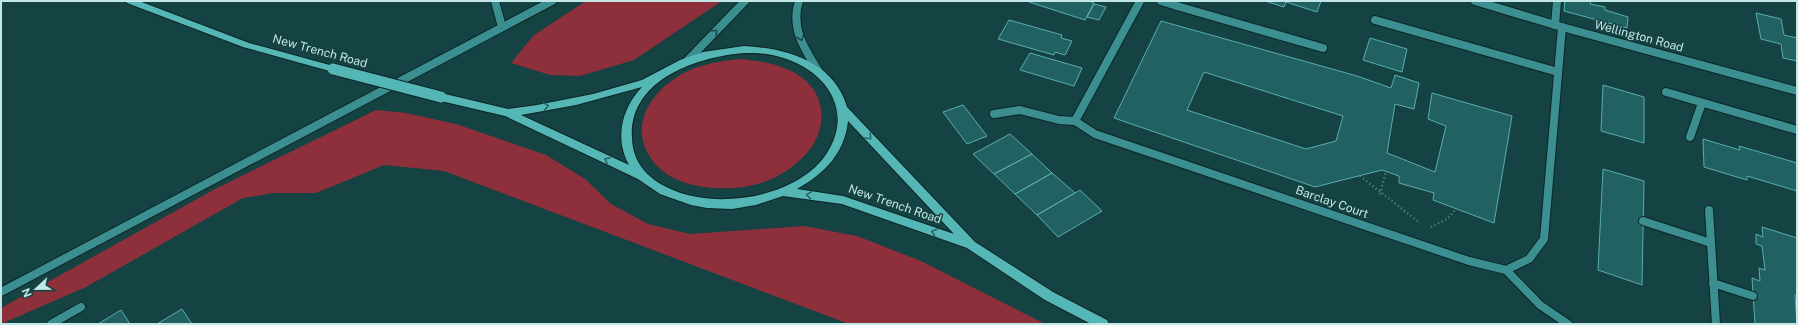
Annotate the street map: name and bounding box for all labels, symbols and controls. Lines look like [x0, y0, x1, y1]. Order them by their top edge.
street label: Wellington Road [1593, 17, 1685, 55]
one-way arrow [710, 29, 718, 37]
street label: New Trench Road [271, 32, 369, 70]
one-way arrow [796, 34, 804, 41]
one-way arrow [543, 103, 549, 111]
one-way arrow [865, 132, 872, 140]
one-way arrow [604, 157, 612, 165]
street label: New Trench Road [847, 181, 943, 227]
street label: Barclay Court [1294, 183, 1371, 221]
one-way arrow [806, 191, 813, 200]
one-way arrow [930, 228, 937, 237]
north arrow [16, 269, 56, 309]
text: N [20, 287, 34, 299]

